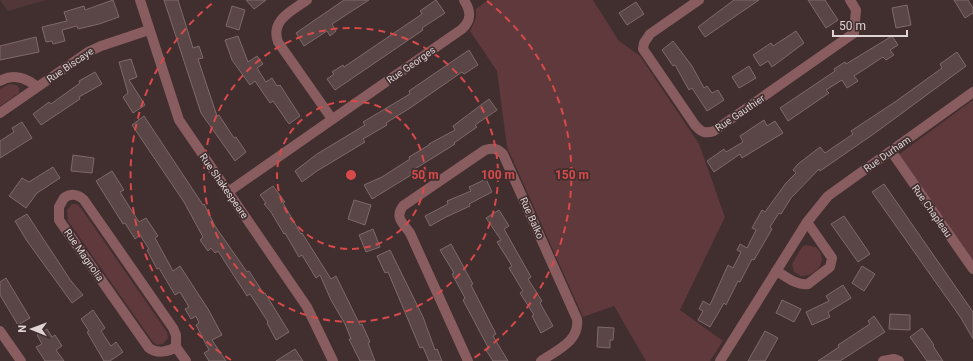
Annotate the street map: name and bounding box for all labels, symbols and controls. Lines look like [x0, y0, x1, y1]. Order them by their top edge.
scale bar [833, 12, 907, 38]
text: 50 m [839, 19, 866, 33]
street label: Rue Georges [385, 44, 437, 86]
street label: Rue Biscaye [45, 45, 95, 85]
street label: Rue Gauthier [713, 92, 767, 134]
street label: Rue Durham [861, 134, 913, 174]
street label: Rue Shakespeare [197, 151, 251, 221]
centre of rings [344, 168, 358, 182]
text: 50 m [411, 168, 439, 182]
text: 100 m [481, 168, 515, 182]
text: 150 m [555, 168, 589, 182]
street label: Rue Chapleau [910, 183, 954, 239]
street label: Rue Balko [518, 196, 546, 241]
street label: Rue Magnolia [62, 227, 106, 283]
north arrow [12, 309, 52, 349]
text: N [16, 325, 29, 333]

